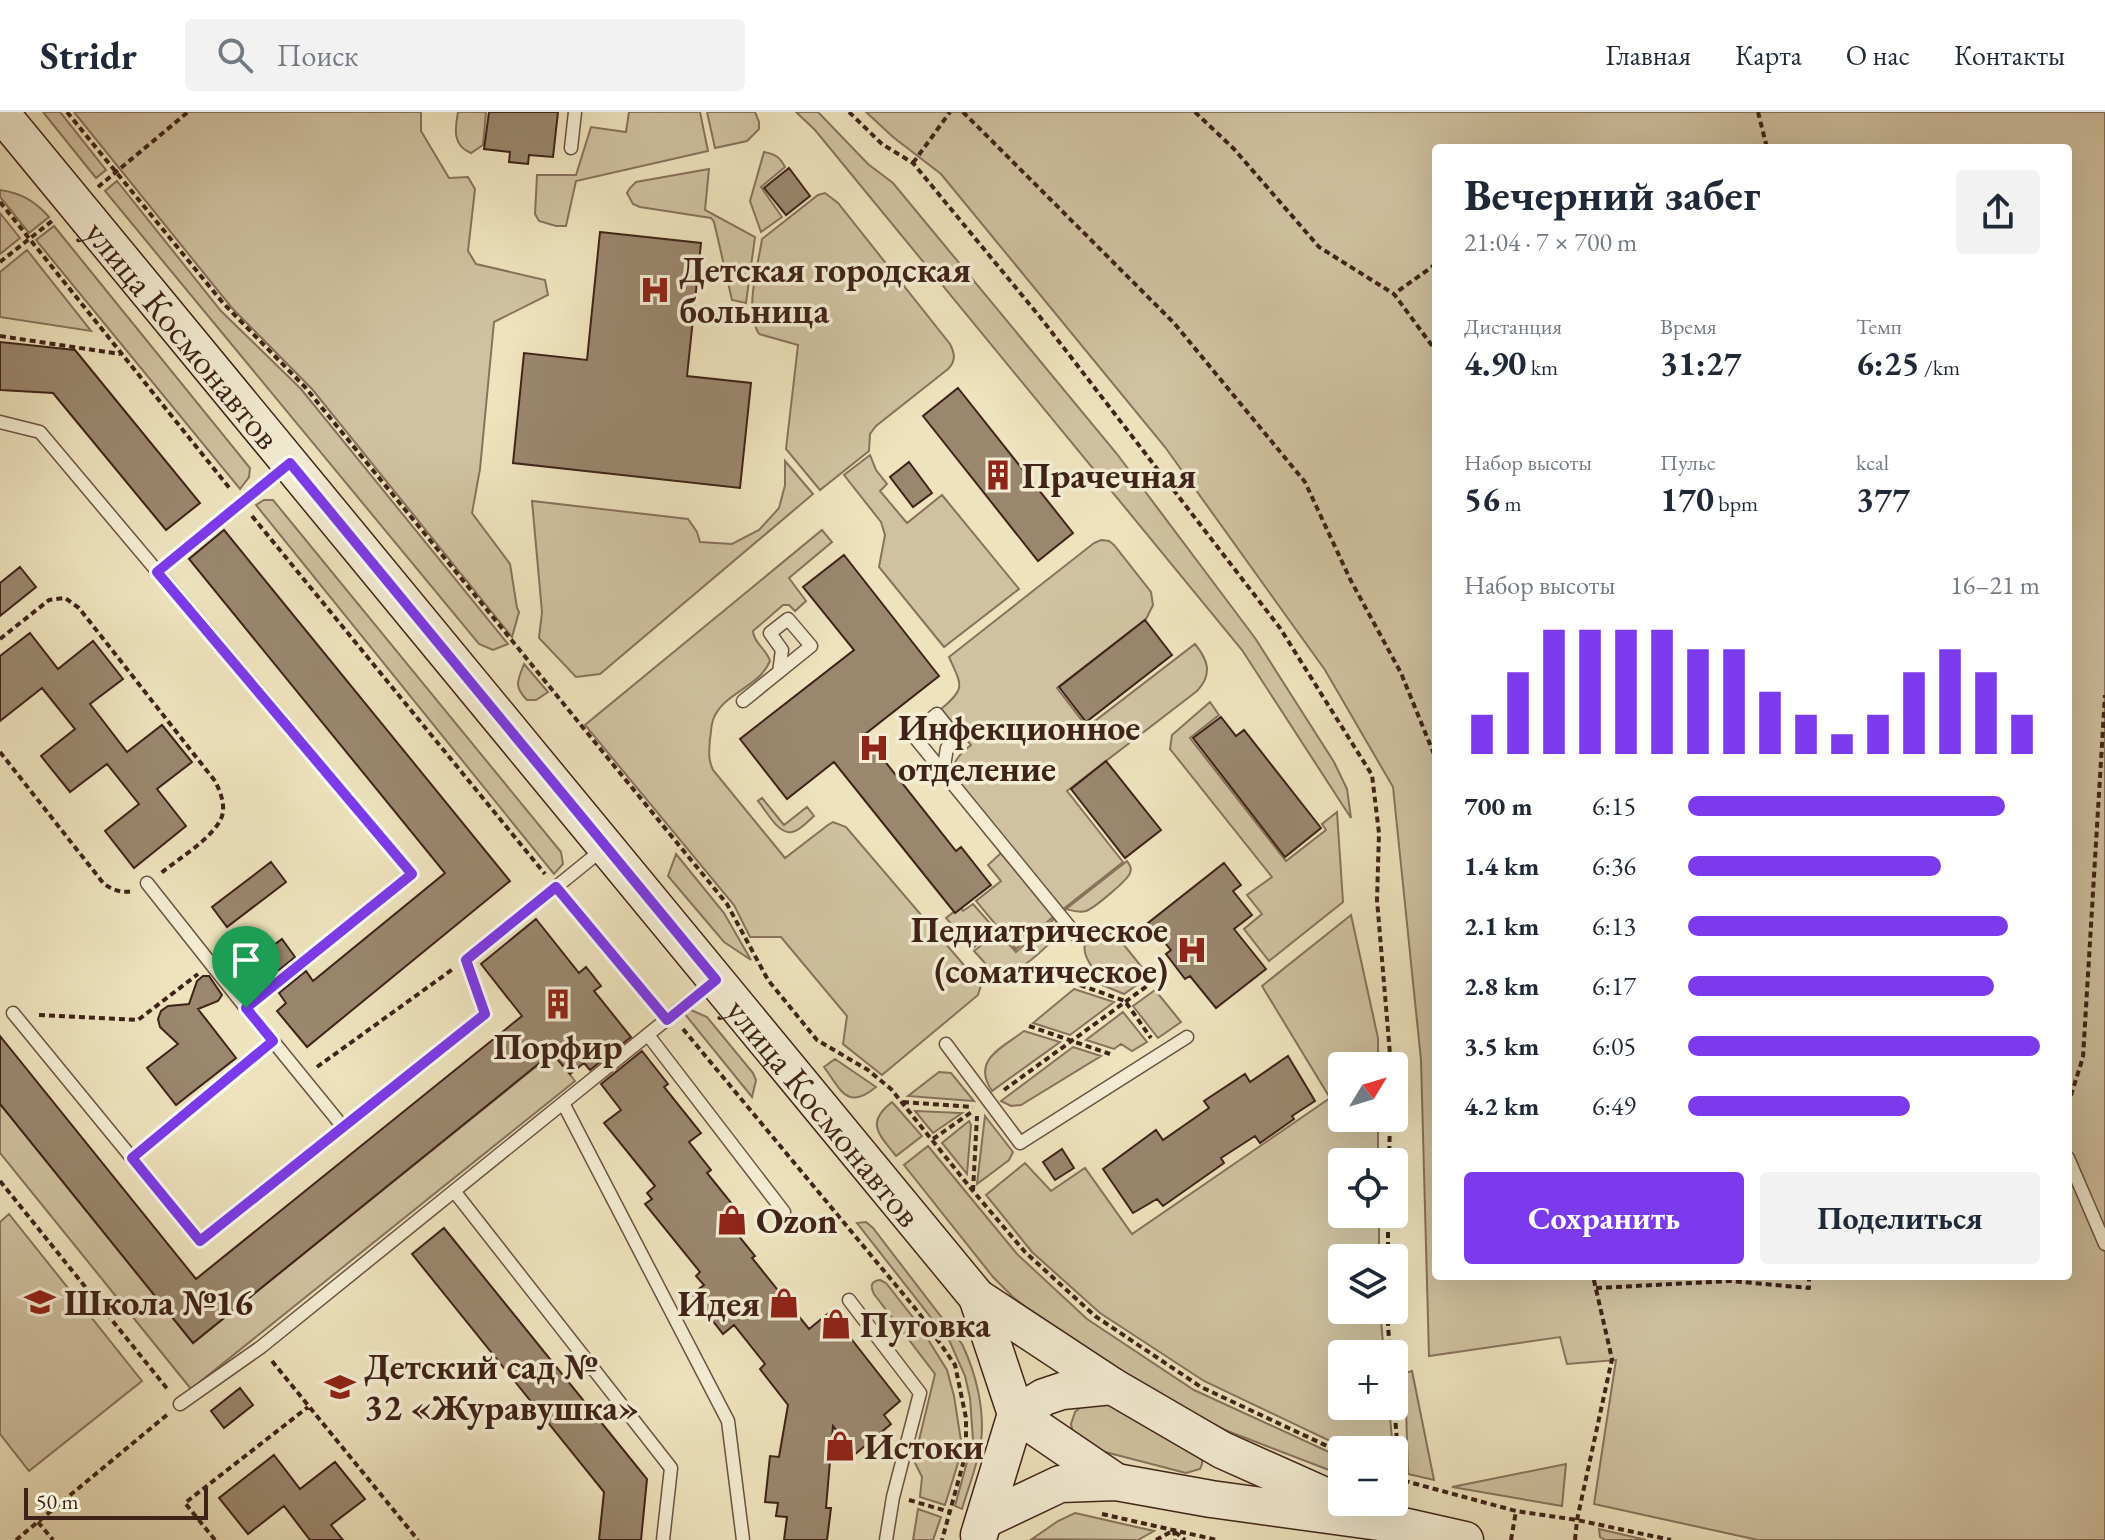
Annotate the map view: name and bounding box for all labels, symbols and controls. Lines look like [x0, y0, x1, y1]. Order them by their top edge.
search box [185, 19, 745, 91]
text: Stridr [40, 31, 137, 80]
icon: search [213, 33, 257, 77]
text: Поиск [277, 36, 358, 75]
text: Главная [1606, 37, 1691, 73]
text: Карта [1735, 37, 1802, 73]
text: О нас [1846, 37, 1910, 73]
text: Контакты [1954, 37, 2065, 73]
text: Вечерний забег [1464, 166, 1760, 223]
button: share [1956, 170, 2040, 254]
street label: улица Космонавтов [75, 210, 292, 459]
text: 21:04 · 7 × 700 m [1464, 225, 1637, 259]
place label: Детская городская больница [679, 246, 971, 334]
hospital icon: Детская городская больница [638, 273, 672, 307]
text: Дистанция [1464, 312, 1562, 341]
text: Время [1660, 312, 1717, 341]
text: Темп [1856, 312, 1902, 341]
text: 4.90 [1464, 341, 1526, 385]
text: 31:27 [1660, 341, 1742, 385]
text: 6:25 [1856, 341, 1920, 385]
text: km [1526, 353, 1558, 382]
text: /km [1920, 353, 1960, 382]
text: Набор высоты [1464, 448, 1592, 477]
text: Пульс [1660, 448, 1716, 477]
text: kcal [1856, 448, 1889, 477]
place label: Прачечная [1022, 452, 1196, 499]
building icon: Прачечная [981, 458, 1015, 492]
text: 56 [1464, 477, 1500, 521]
text: 170 [1660, 477, 1714, 521]
text: 377 [1856, 477, 1910, 521]
text: m [1500, 489, 1522, 518]
text: bpm [1714, 489, 1758, 518]
text: Набор высоты [1464, 568, 1615, 602]
text: 16–21 m [1950, 568, 2040, 602]
place label: Инфекционное отделение [898, 704, 1140, 792]
hospital icon: Инфекционное отделение [857, 731, 891, 765]
text: 700 m [1464, 789, 1532, 823]
text: 6:15 [1592, 789, 1636, 823]
text: 1.4 km [1464, 849, 1539, 883]
text: 6:36 [1592, 849, 1636, 883]
place label: Педиатрическое (соматическое) [911, 906, 1168, 994]
text: 2.1 km [1464, 909, 1539, 943]
text: 6:13 [1592, 909, 1636, 943]
pin [212, 926, 280, 1008]
hospital icon: Педиатрическое (соматическое) [1175, 933, 1209, 967]
icon: arrive [224, 938, 268, 982]
text: 2.8 km [1464, 969, 1539, 1003]
text: 6:17 [1592, 969, 1636, 1003]
building icon: Порфир [541, 987, 575, 1021]
street label: улица Космонавтов [716, 988, 933, 1236]
place label: Порфир [493, 1023, 623, 1070]
text: 3.5 km [1464, 1029, 1539, 1063]
text: 6:05 [1592, 1029, 1636, 1063]
north arrow [1328, 1052, 1408, 1132]
map controls [1328, 1052, 1408, 1516]
text: 4.2 km [1464, 1089, 1539, 1123]
text: 6:49 [1592, 1089, 1636, 1123]
button: locate [1328, 1148, 1408, 1228]
button: Сохранить [1464, 1172, 1744, 1264]
button: Поделиться [1760, 1172, 2040, 1264]
place label: Ozon [756, 1197, 838, 1244]
shop icon: Ozon [715, 1203, 749, 1237]
button: layers [1328, 1244, 1408, 1324]
place label: Школа №16 [64, 1279, 253, 1326]
place label: Идея [677, 1280, 760, 1327]
school or university icon: Школа №16 [23, 1285, 57, 1319]
shop icon: Идея [767, 1286, 801, 1320]
place label: Пуговка [860, 1301, 991, 1348]
shop icon: Пуговка [819, 1307, 853, 1341]
button: + [1328, 1340, 1408, 1420]
place label: Детский сад № 32 «Журавушка» [364, 1343, 639, 1431]
school or university icon: Детский сад № 32 «Журавушка» [323, 1370, 357, 1404]
place label: Истоки [864, 1423, 984, 1470]
shop icon: Истоки [823, 1429, 857, 1463]
button: − [1328, 1436, 1408, 1516]
scale bar [24, 1484, 208, 1520]
text: 50 m [36, 1487, 79, 1516]

